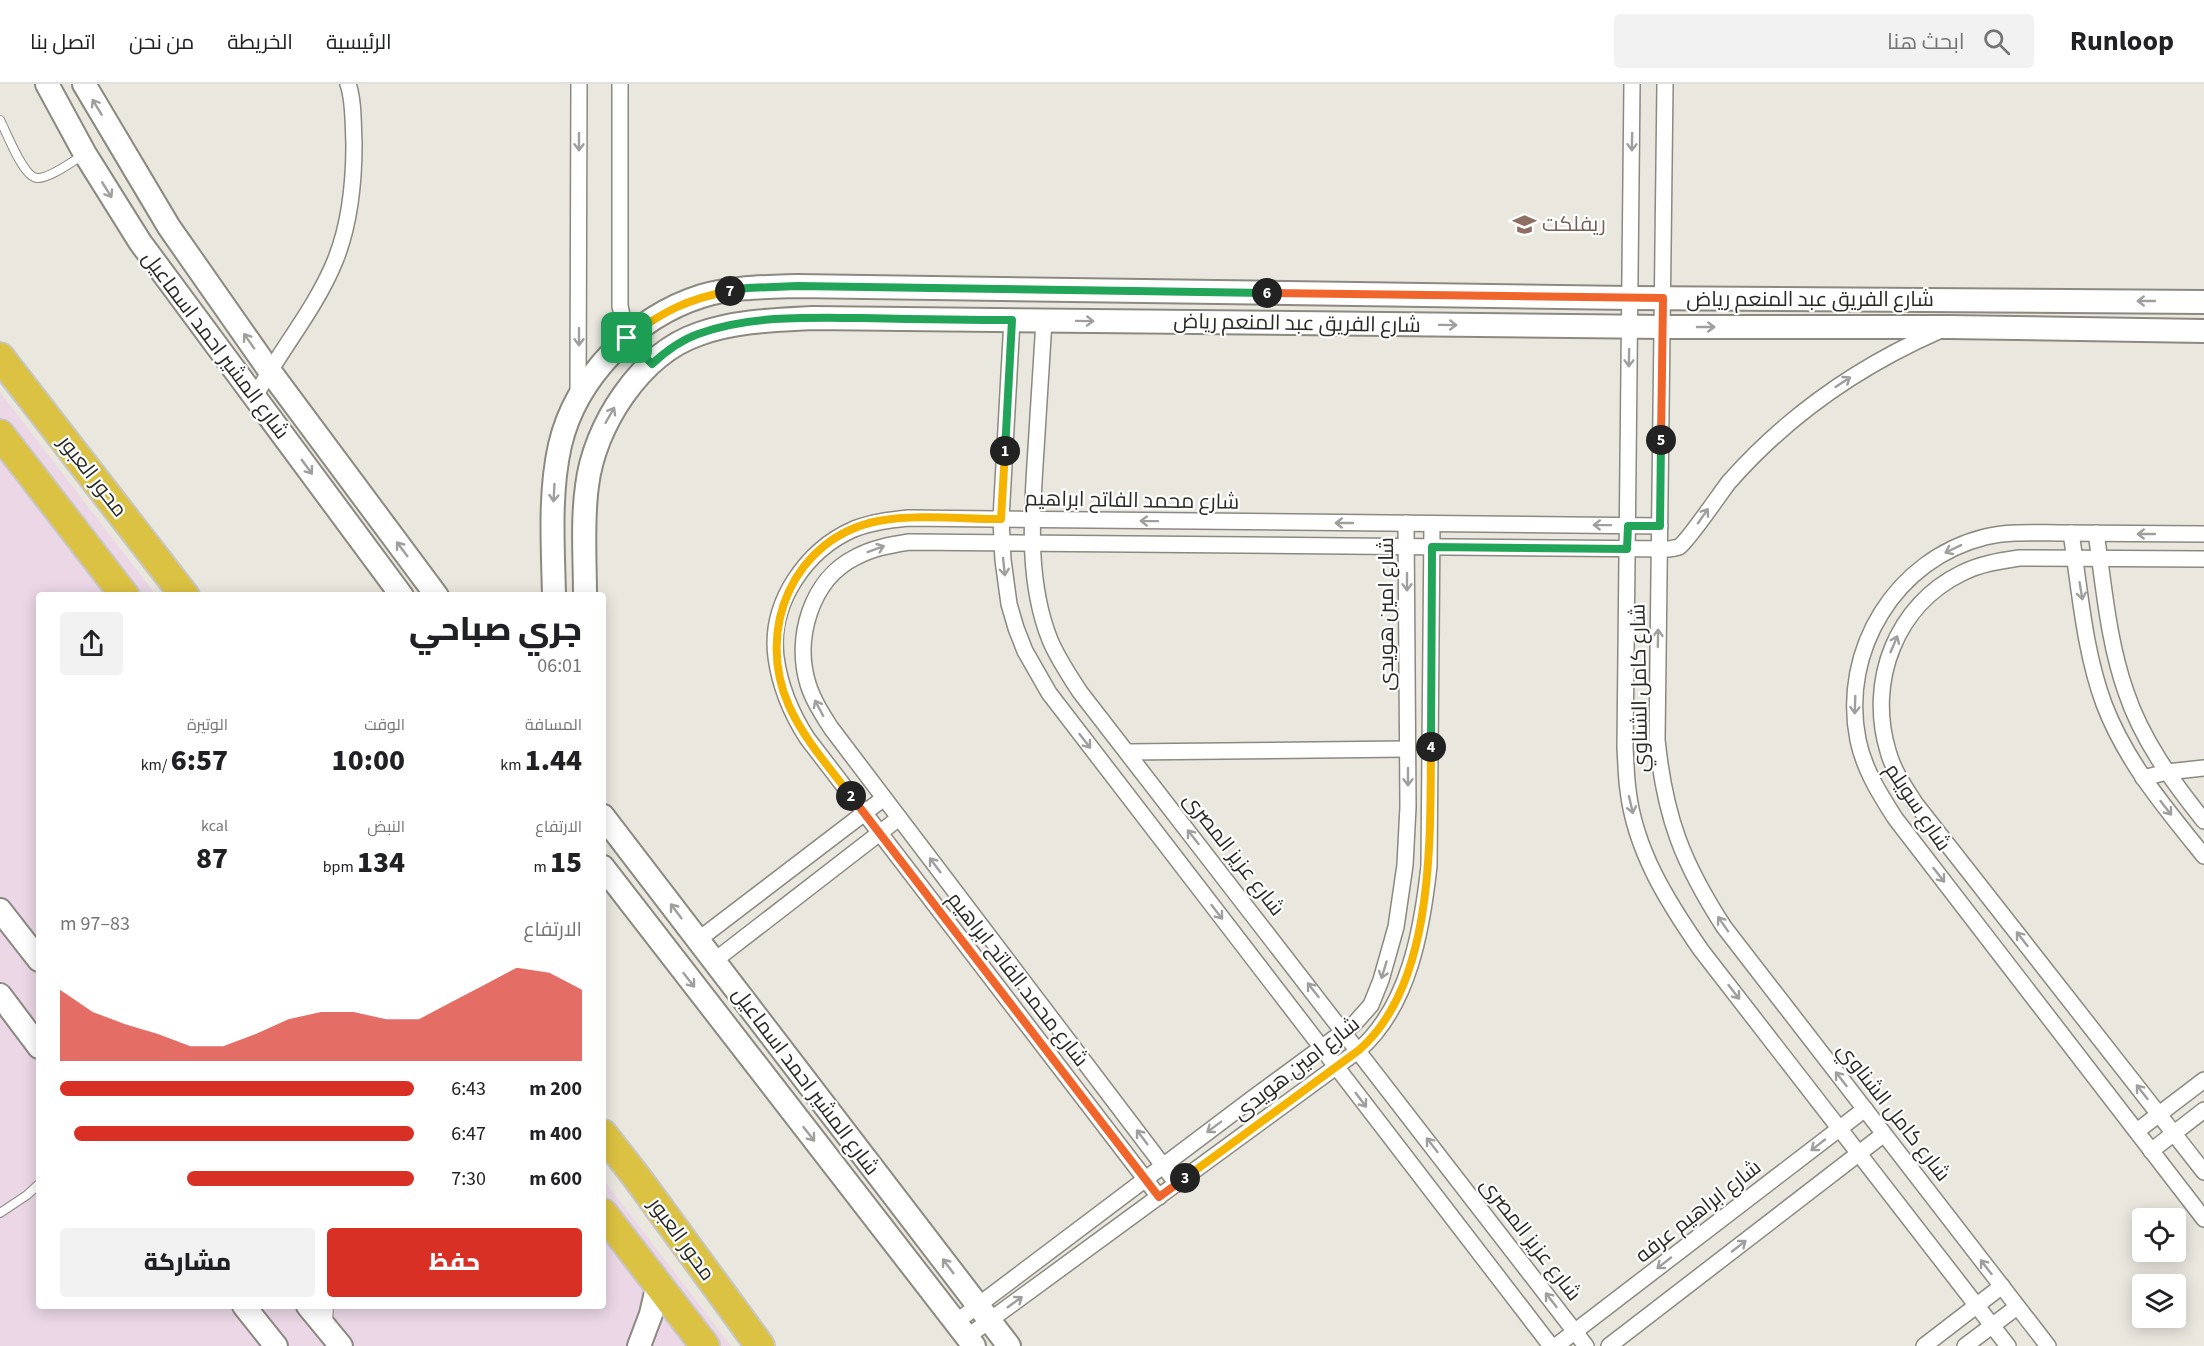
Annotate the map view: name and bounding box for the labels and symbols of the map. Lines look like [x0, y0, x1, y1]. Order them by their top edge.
one-way arrow [91, 99, 103, 116]
one-way arrow [573, 132, 585, 152]
one-way arrow [1626, 132, 1637, 152]
one-way arrow [101, 181, 114, 198]
place label: ريفلكت [1542, 209, 1606, 239]
school or university icon: ريفلكت [1511, 211, 1537, 237]
street label: شارع المشير احمد اسماعيل [135, 245, 297, 445]
pin: 7 [715, 276, 745, 306]
pin: 6 [1252, 278, 1282, 308]
street label: شارع الفريق عبد المنعم رياض [1686, 284, 1934, 314]
one-way arrow [2136, 295, 2156, 307]
street label: شارع الفريق عبد المنعم رياض [1173, 306, 1421, 340]
pin [601, 312, 652, 363]
one-way arrow [1074, 315, 1094, 327]
one-way arrow [1437, 319, 1457, 331]
one-way arrow [1695, 321, 1715, 333]
one-way arrow [573, 327, 584, 347]
one-way arrow [243, 333, 255, 350]
one-way arrow [1623, 348, 1635, 368]
one-way arrow [1834, 375, 1851, 388]
one-way arrow [605, 407, 617, 424]
pin: 5 [1646, 425, 1676, 455]
street label: محور العبور [51, 428, 135, 523]
pin: 1 [990, 436, 1020, 466]
one-way arrow [300, 459, 313, 475]
one-way arrow [548, 482, 559, 502]
street label: شارع محمد الفاتح ابراهيم [1024, 483, 1240, 517]
one-way arrow [1697, 508, 1709, 524]
one-way arrow [1139, 515, 1159, 527]
one-way arrow [1334, 517, 1354, 529]
one-way arrow [1592, 520, 1612, 531]
one-way arrow [2136, 528, 2156, 540]
street label: شارع امين هويدى [1371, 537, 1401, 691]
one-way arrow [396, 541, 408, 557]
one-way arrow [866, 543, 884, 554]
one-way arrow [1944, 543, 1962, 555]
one-way arrow [999, 557, 1010, 577]
one-way arrow [1401, 571, 1413, 591]
one-way arrow [2075, 581, 2086, 601]
street label: شارع كامل الشناوي [1623, 603, 1656, 773]
one-way arrow [1652, 629, 1664, 649]
one-way arrow [1889, 635, 1900, 653]
one-way arrow [1850, 694, 1861, 714]
one-way arrow [813, 700, 825, 717]
one-way arrow [1079, 732, 1092, 748]
pin: 4 [1416, 732, 1446, 762]
street label: شارع سويلم [1878, 757, 1958, 857]
one-way arrow [1402, 766, 1414, 786]
pin: 2 [836, 781, 866, 811]
street label: شارع عزيز المصرى [1176, 786, 1292, 922]
one-way arrow [1626, 795, 1637, 814]
one-way arrow [2159, 800, 2172, 816]
one-way arrow [1187, 829, 1199, 845]
one-way arrow [928, 857, 941, 873]
one-way arrow [1933, 867, 1946, 883]
street label: شارع محمد الفاتح ابراهيم [940, 885, 1096, 1073]
one-way arrow [670, 904, 682, 920]
one-way arrow [1210, 904, 1223, 920]
one-way arrow [1717, 917, 1729, 933]
one-way arrow [2015, 931, 2028, 947]
one-way arrow [1378, 960, 1389, 979]
one-way arrow [683, 972, 696, 988]
street label: شارع المشير احمد اسماعيل [725, 981, 887, 1181]
one-way arrow [1306, 983, 1319, 999]
one-way arrow [1728, 984, 1741, 1000]
street label: شارع امين هويدى [1226, 1009, 1366, 1127]
street label: شارع كامل الشناوي [1829, 1036, 1958, 1188]
one-way arrow [1835, 1071, 1848, 1087]
one-way arrow [2135, 1085, 2148, 1101]
one-way arrow [1355, 1091, 1368, 1107]
one-way arrow [1207, 1120, 1223, 1133]
one-way arrow [803, 1126, 816, 1142]
one-way arrow [1135, 1130, 1148, 1146]
one-way arrow [1425, 1137, 1438, 1153]
one-way arrow [1811, 1138, 1827, 1151]
street label: شارع ابراهيم عرفه [1629, 1152, 1767, 1270]
pin: 3 [1170, 1163, 1200, 1193]
street label: شارع عزيز المصرى [1473, 1171, 1589, 1307]
street label: محور العبور [641, 1190, 723, 1287]
one-way arrow [1730, 1240, 1746, 1253]
one-way arrow [1656, 1257, 1672, 1270]
one-way arrow [941, 1259, 954, 1275]
one-way arrow [1980, 1259, 1993, 1275]
one-way arrow [1544, 1292, 1557, 1308]
one-way arrow [1006, 1296, 1022, 1309]

